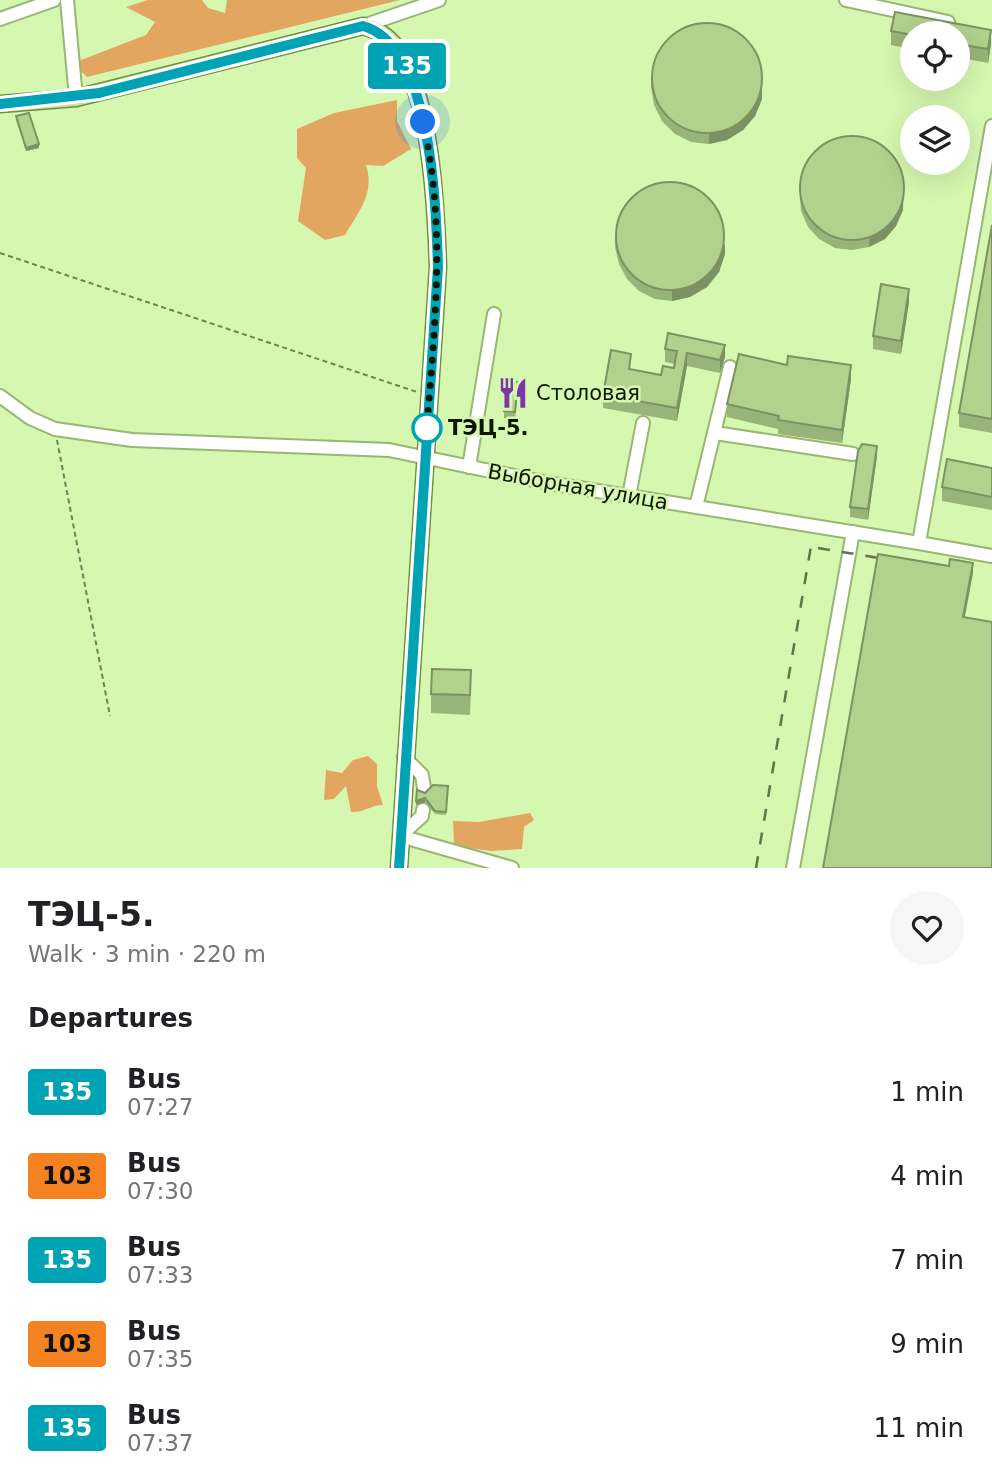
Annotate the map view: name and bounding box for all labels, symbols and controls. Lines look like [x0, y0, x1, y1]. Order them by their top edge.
map controls [900, 21, 970, 175]
button: locate [900, 21, 970, 91]
line badge: 135 [367, 43, 447, 89]
text: 135 [382, 52, 432, 80]
your location [405, 104, 440, 139]
button: layers [900, 105, 970, 175]
restaurant icon: Столовая [496, 376, 530, 410]
place label: Столовая [536, 381, 640, 405]
marker: ТЭЦ-5. [412, 413, 442, 443]
place label: ТЭЦ-5. [448, 416, 529, 440]
street label: Выборная улица [486, 459, 670, 515]
button: heart [890, 891, 964, 965]
text: ТЭЦ-5. [28, 895, 155, 934]
text: Walk · 3 min · 220 m [28, 941, 266, 967]
text: Departures [28, 1003, 193, 1033]
text: Bus [127, 1064, 181, 1094]
text: 1 min [890, 1077, 964, 1107]
text: 135 [42, 1078, 92, 1106]
text: 07:27 [127, 1094, 193, 1120]
text: Bus [127, 1148, 181, 1178]
text: 4 min [890, 1161, 964, 1191]
text: 103 [42, 1162, 92, 1190]
text: 07:30 [127, 1178, 193, 1204]
text: Bus [127, 1232, 181, 1262]
text: 7 min [890, 1245, 964, 1275]
text: 135 [42, 1246, 92, 1274]
text: 07:33 [127, 1262, 193, 1288]
text: Bus [127, 1316, 181, 1346]
text: 9 min [890, 1329, 964, 1359]
text: 103 [42, 1330, 92, 1358]
text: 07:35 [127, 1346, 193, 1372]
text: Bus [127, 1400, 181, 1430]
text: 11 min [874, 1413, 964, 1443]
text: 135 [42, 1414, 92, 1442]
text: 07:37 [127, 1430, 193, 1456]

